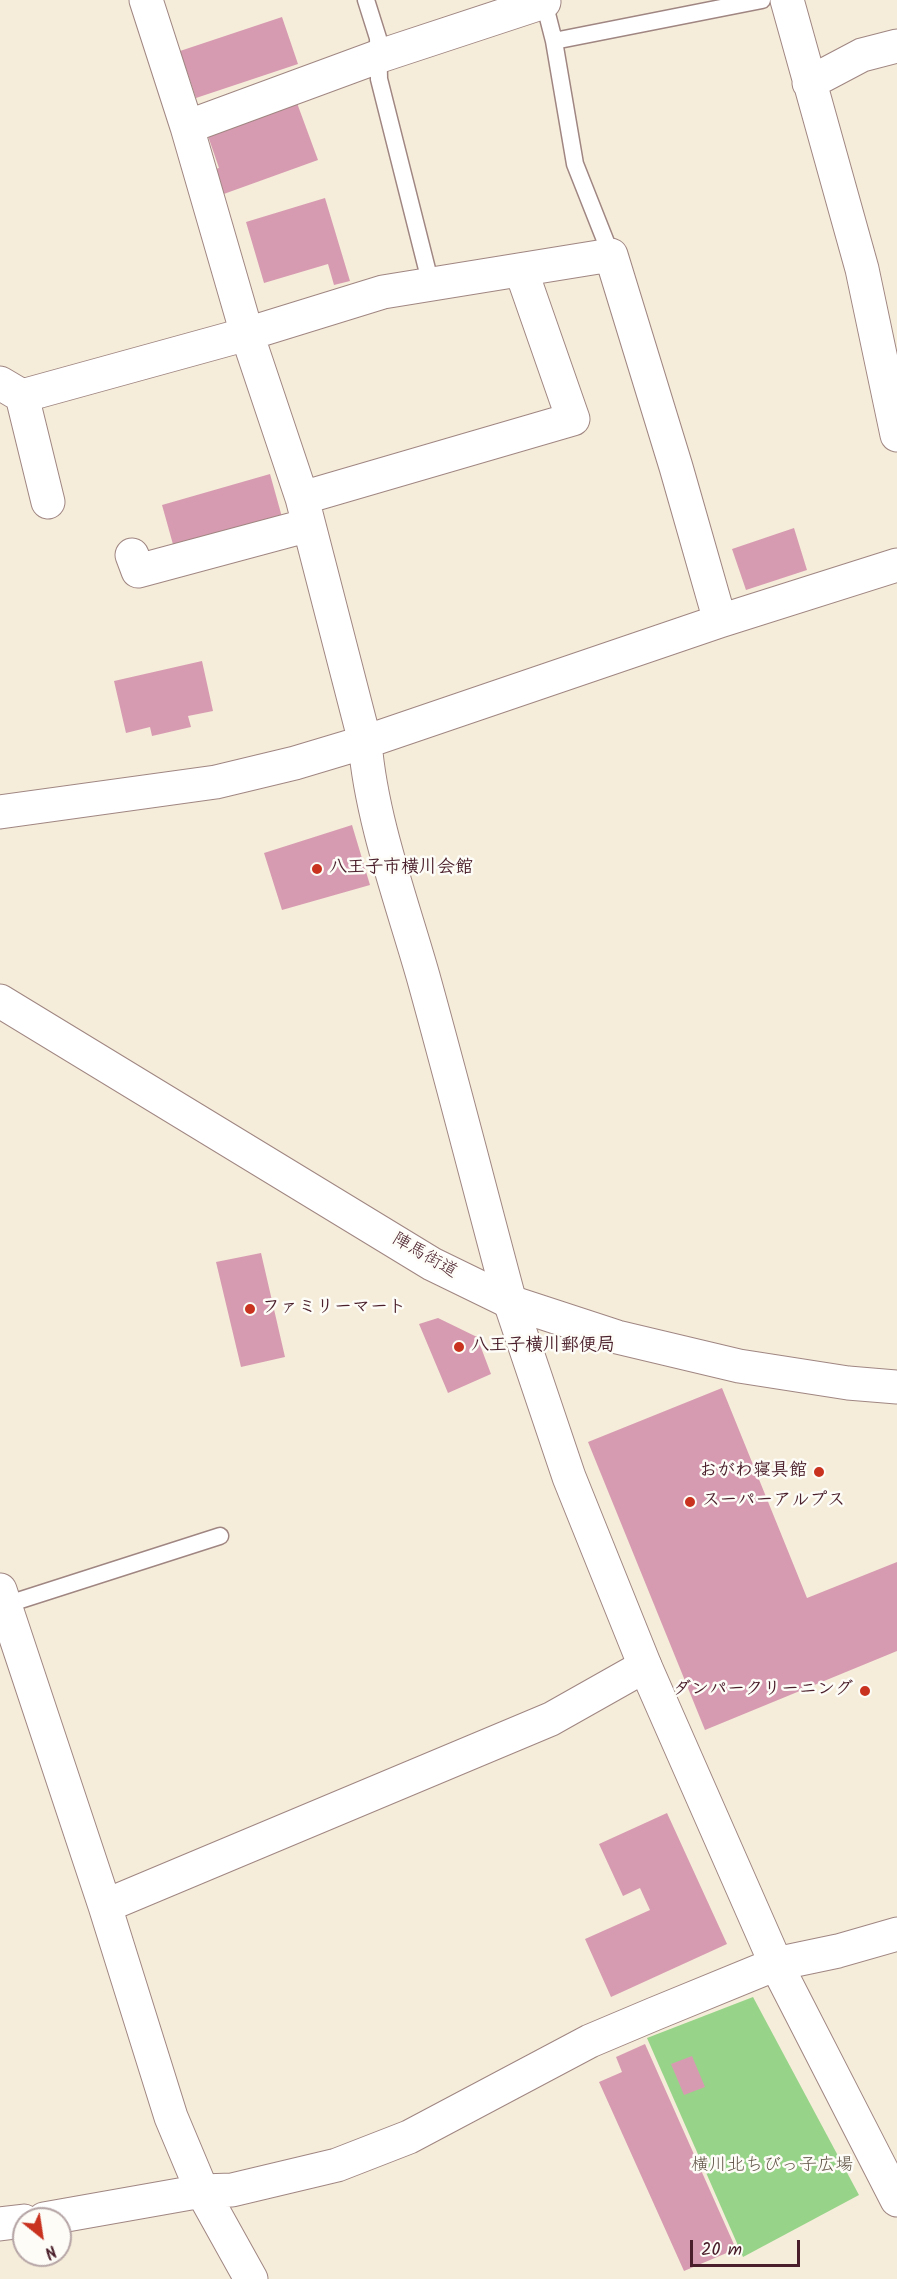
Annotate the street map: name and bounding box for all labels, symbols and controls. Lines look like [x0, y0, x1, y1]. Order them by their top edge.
place label: 八王子市横川会館 [329, 858, 473, 880]
marker: 八王子市横川会館 [310, 862, 324, 876]
street label: 陣馬街道 [387, 1230, 461, 1284]
place label: ファミリーマート [262, 1298, 406, 1320]
marker: ファミリーマート [243, 1302, 257, 1316]
place label: 八王子横川郵便局 [471, 1336, 615, 1358]
marker: 八王子横川郵便局 [452, 1340, 466, 1354]
place label: おがわ寝具館 [699, 1461, 807, 1483]
marker: おがわ寝具館 [812, 1465, 826, 1479]
place label: スーパーアルプス [702, 1491, 845, 1513]
marker: スーパーアルプス [683, 1495, 697, 1509]
place label: ダンパークリーニング [673, 1680, 853, 1702]
marker: ダンパークリーニング [858, 1684, 872, 1698]
park label: 横川北ちびっ子広場 [691, 2156, 853, 2178]
north arrow [12, 2207, 72, 2267]
scale bar [693, 2228, 802, 2266]
text: 20 m [701, 2236, 742, 2265]
text: N [40, 2238, 61, 2265]

